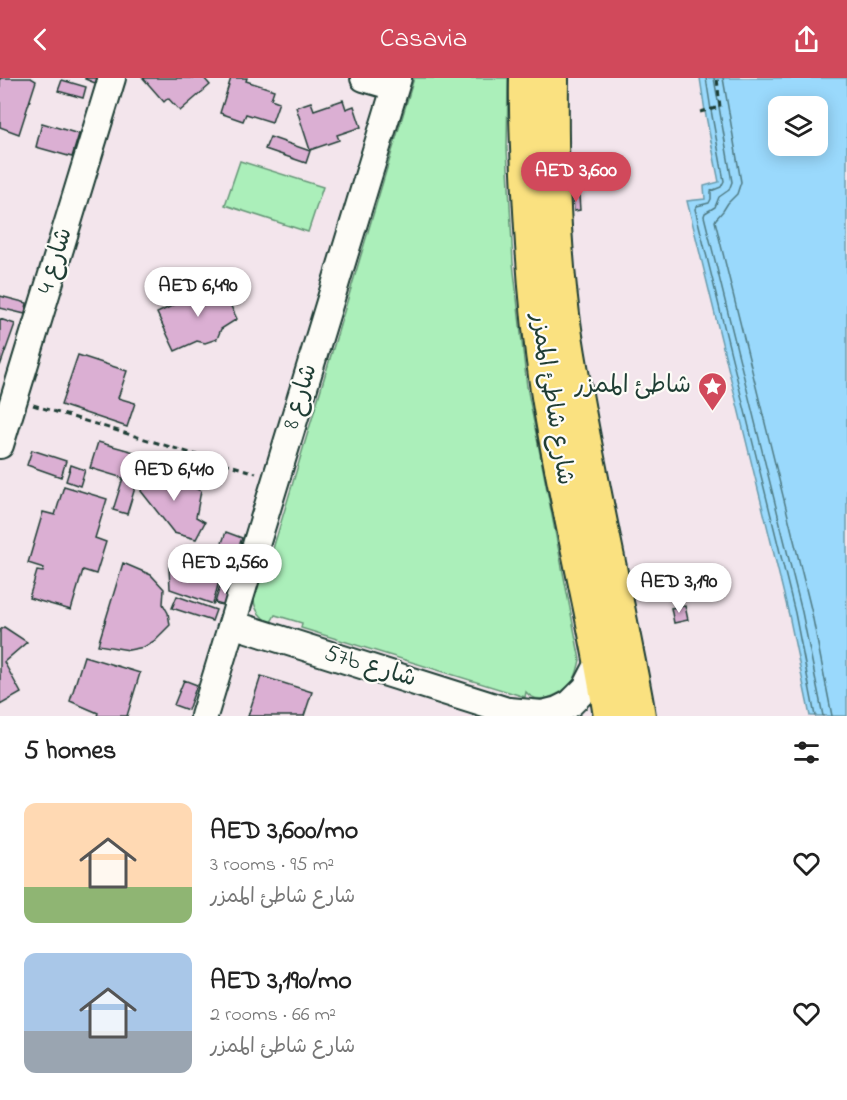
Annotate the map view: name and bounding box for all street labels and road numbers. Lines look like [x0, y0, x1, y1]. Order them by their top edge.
street label: شارع 4 [29, 223, 83, 299]
street label: شارع شاطئ الممزر [520, 309, 582, 488]
street label: شارع 8 [274, 360, 328, 434]
street label: 57b شارع [320, 636, 420, 698]

